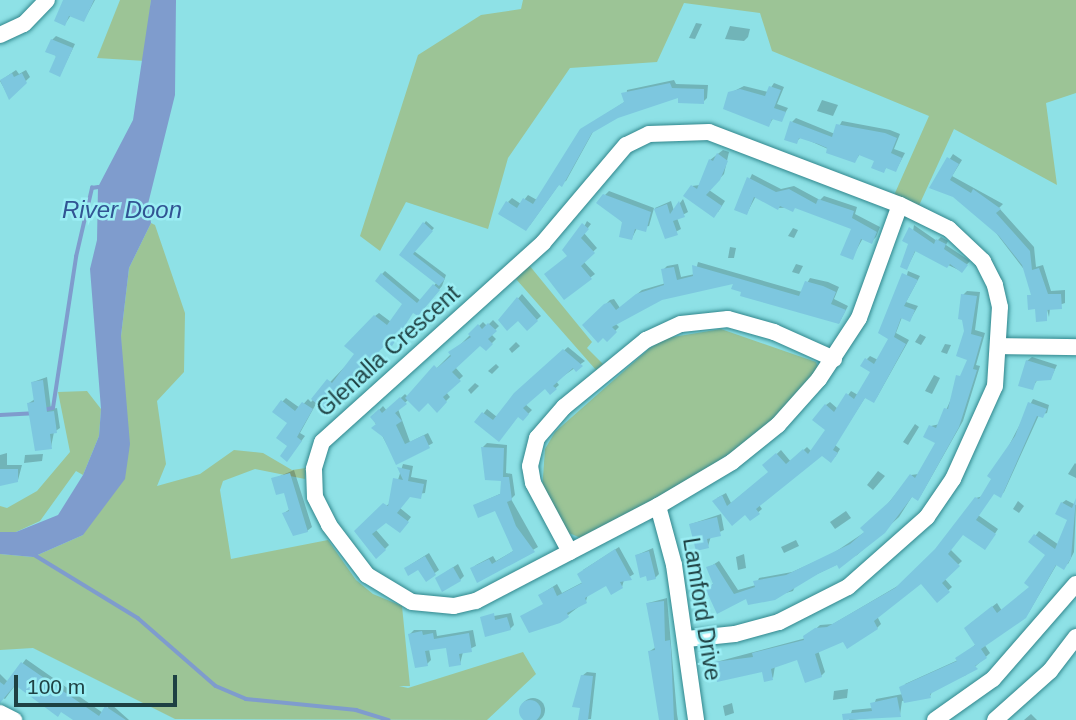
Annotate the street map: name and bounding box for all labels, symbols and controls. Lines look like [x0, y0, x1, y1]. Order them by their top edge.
water label: River Doon [62, 196, 182, 224]
street label: Glenalla Crescent [311, 280, 465, 422]
street label: Lamford Drive [677, 536, 727, 682]
scale bar [18, 660, 180, 704]
text: 100 m [27, 675, 85, 698]

